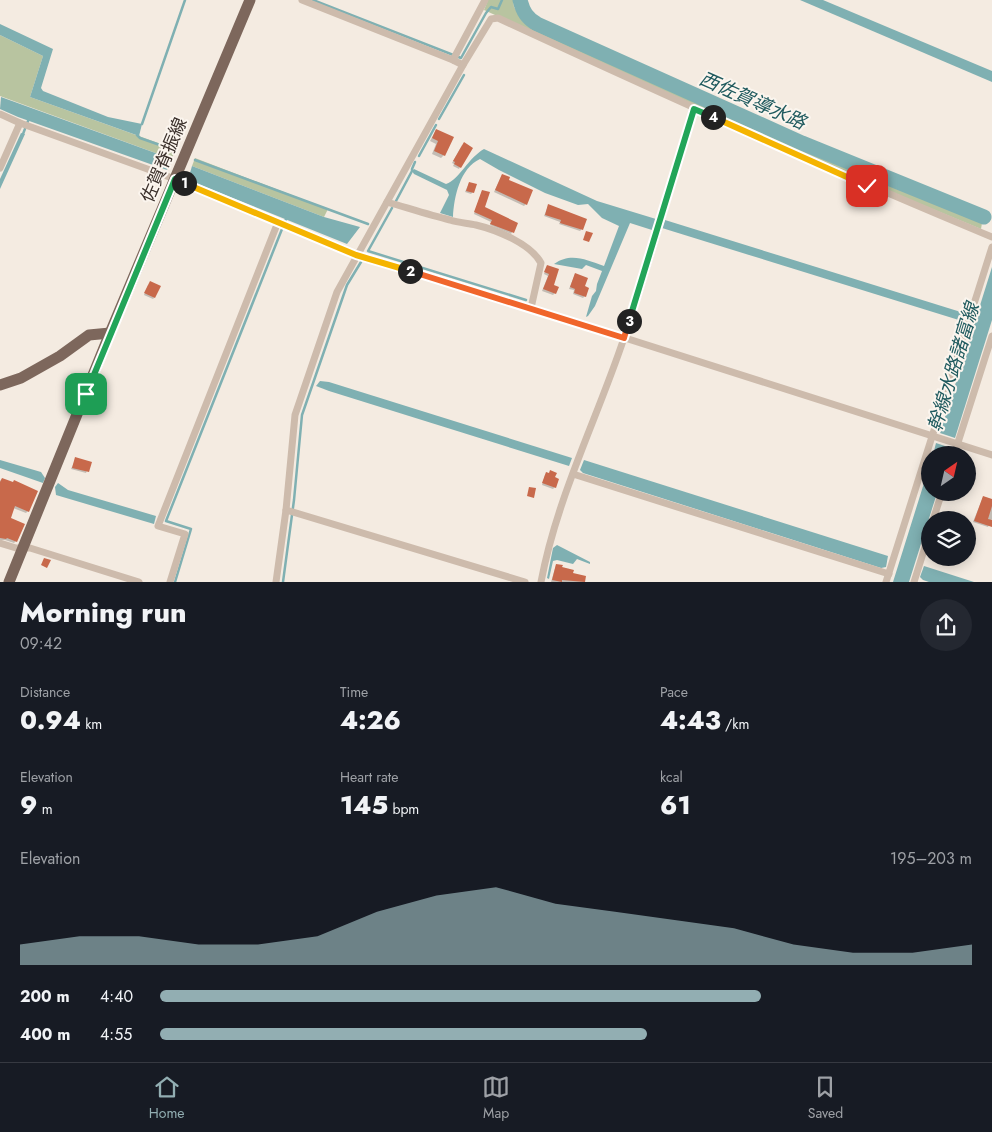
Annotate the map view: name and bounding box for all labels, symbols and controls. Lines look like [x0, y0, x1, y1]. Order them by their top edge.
water label: 西佐賀導水路 [695, 65, 812, 137]
pin: 4 [700, 104, 726, 130]
text: 4 [709, 107, 718, 127]
street label: 佐賀脊振線 [134, 113, 194, 207]
pin [846, 165, 888, 207]
pin: 1 [172, 170, 196, 196]
icon: check [853, 172, 881, 200]
text: 1 [181, 173, 188, 193]
pin: 2 [398, 258, 422, 284]
text: 2 [406, 261, 415, 281]
water label: 幹線水路諸富線 [921, 298, 986, 435]
pin: 3 [616, 308, 642, 334]
text: 3 [625, 311, 634, 331]
pin [65, 373, 107, 415]
icon: arrive [72, 380, 100, 408]
north arrow [921, 446, 976, 501]
map controls [921, 446, 976, 566]
button: layers [921, 511, 976, 566]
text: Morning run [20, 592, 186, 633]
button: share [920, 599, 972, 651]
text: 09:42 [20, 632, 62, 655]
text: Distance [20, 682, 70, 702]
text: Time [340, 682, 368, 702]
text: Pace [660, 682, 688, 702]
text: 0.94 [20, 702, 81, 738]
text: 4:26 [340, 702, 401, 738]
text: 4:43 [660, 702, 721, 738]
text: km [81, 714, 102, 734]
text: /km [721, 714, 749, 734]
text: Elevation [20, 767, 73, 787]
text: Heart rate [340, 767, 398, 787]
text: kcal [660, 767, 683, 787]
text: 9 [20, 787, 37, 823]
text: 145 [340, 787, 388, 823]
text: 61 [660, 787, 691, 823]
text: m [37, 799, 53, 819]
text: bpm [388, 799, 419, 819]
text: Elevation [20, 847, 80, 870]
text: 195–203 m [890, 847, 972, 870]
text: 200 m [20, 985, 70, 1008]
text: 4:40 [100, 985, 133, 1008]
text: 400 m [20, 1023, 70, 1046]
text: 4:55 [100, 1023, 132, 1046]
tab: Home [149, 1073, 185, 1123]
tab: Map [482, 1073, 510, 1123]
tab: Saved [808, 1073, 843, 1123]

